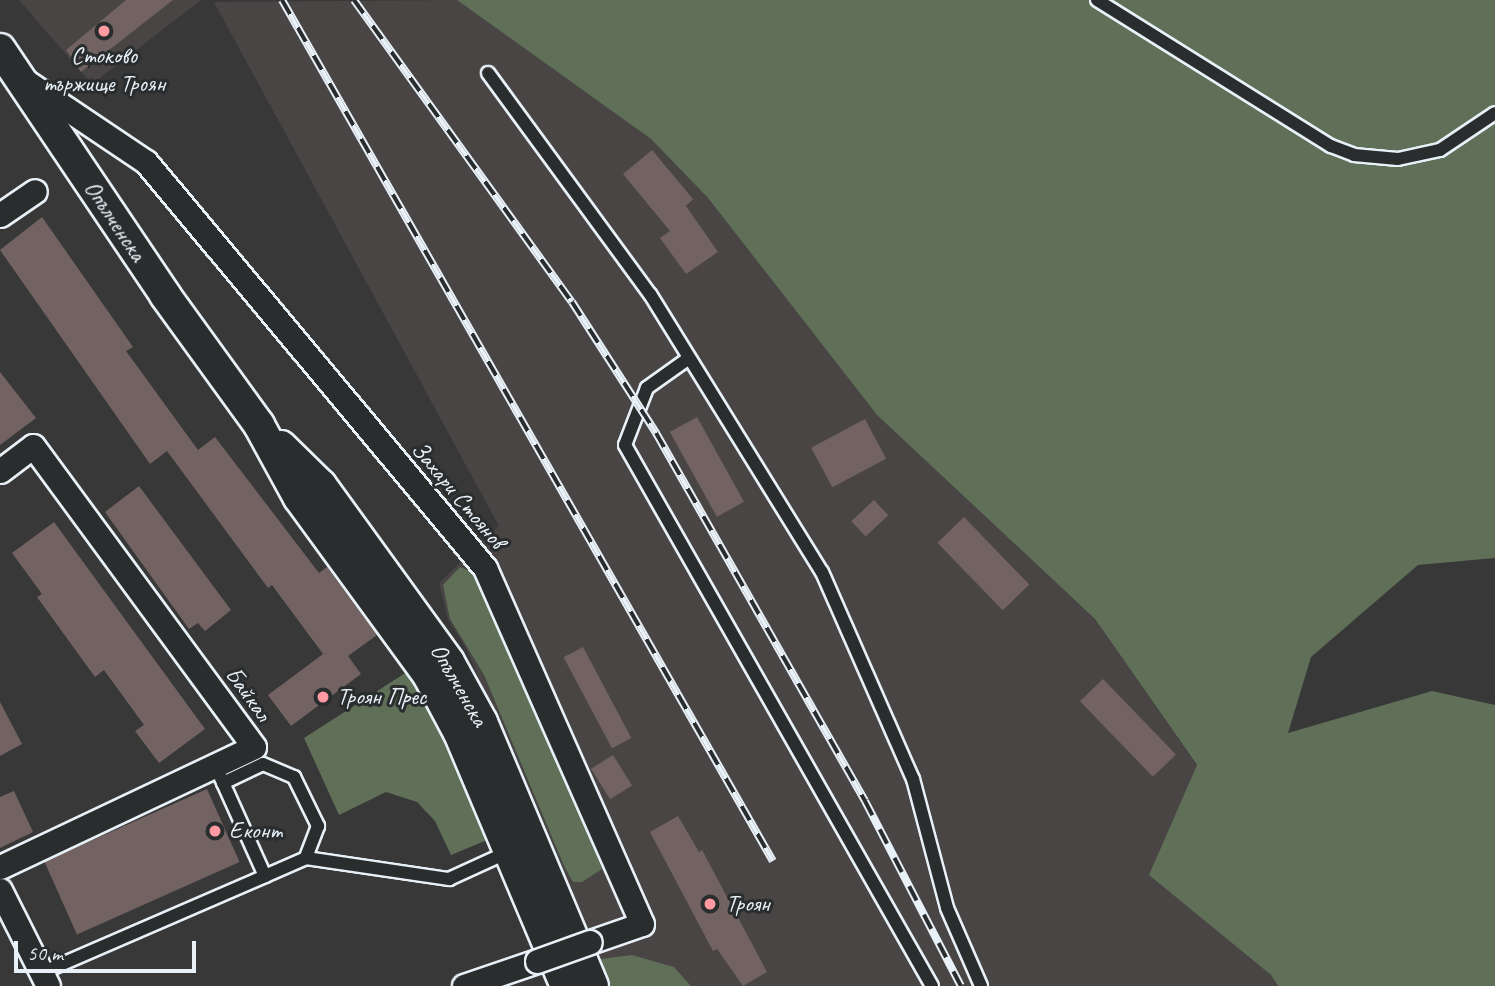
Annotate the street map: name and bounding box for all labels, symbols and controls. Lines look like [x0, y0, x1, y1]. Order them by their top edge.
marker: Стоково тържище Троян [96, 23, 112, 39]
place label: Стоково тържище Троян [44, 42, 164, 98]
street label: Опълченска [78, 175, 152, 267]
street label: Захари Стоянов [405, 436, 511, 554]
street label: Опълченска [424, 638, 494, 732]
street label: Байкал [219, 661, 277, 727]
place label: Троян Прес [337, 683, 426, 711]
marker: Троян Прес [315, 689, 331, 705]
place label: Еконт [229, 817, 283, 845]
marker: Еконт [207, 823, 223, 839]
place label: Троян [726, 890, 770, 918]
marker: Троян [700, 894, 720, 914]
scale bar [18, 926, 200, 970]
text: 50 m [27, 940, 63, 966]

